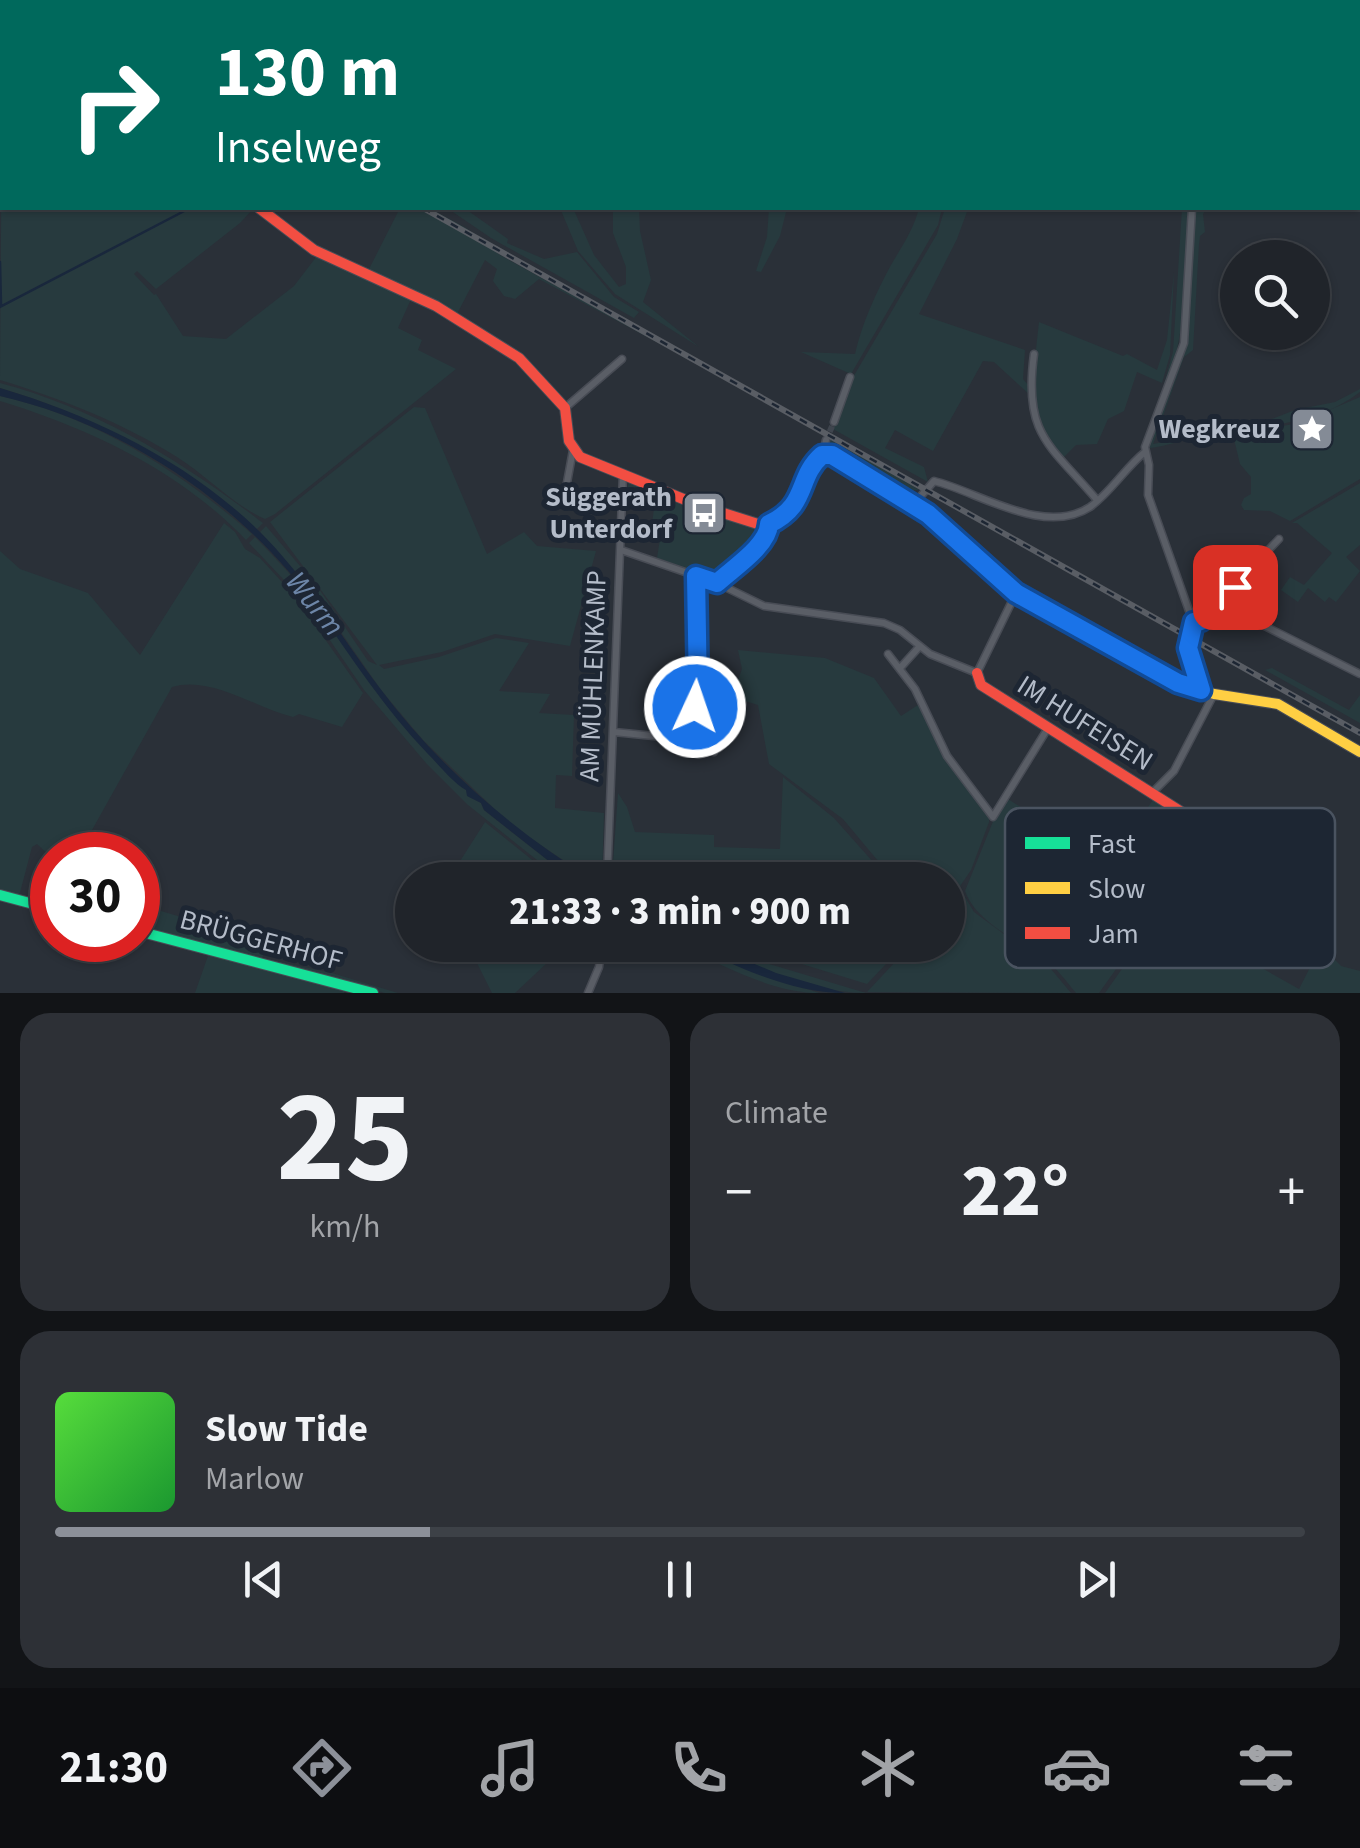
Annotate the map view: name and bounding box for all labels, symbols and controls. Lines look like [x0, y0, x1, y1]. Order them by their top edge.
text: 130 m [215, 23, 400, 123]
icon: right [50, 40, 180, 170]
text: Inselweg [215, 116, 381, 180]
map controls [1220, 240, 1330, 350]
button: search [1220, 240, 1330, 350]
place icon: Wegkreuz [1289, 406, 1335, 452]
place label: Wegkreuz [1159, 409, 1280, 449]
place label: Süggerath Unterdorf [545, 477, 673, 549]
bus stop icon: Süggerath Unterdorf [681, 490, 727, 536]
pin [1193, 545, 1278, 630]
icon: arrive [1208, 560, 1263, 615]
water label: Wurm [275, 562, 355, 646]
street label: AM MÜHLENKAMP [569, 570, 617, 782]
position arrow [643, 655, 747, 759]
street label: IM HUFEISEN [1009, 665, 1161, 781]
legend [1005, 808, 1335, 968]
text: Fast [1088, 824, 1136, 864]
speed limit sign: 30 [30, 832, 160, 962]
text: Slow [1088, 869, 1145, 909]
text: 21:33 · 3 min · 900 m [509, 885, 851, 939]
street label: BRÜGGERHOF [175, 899, 347, 981]
text: Jam [1088, 914, 1139, 954]
text: 25 [276, 1046, 414, 1231]
text: Climate [725, 1090, 828, 1136]
text: 22° [961, 1138, 1069, 1245]
text: − [725, 1154, 752, 1232]
text: + [1278, 1154, 1305, 1232]
text: km/h [310, 1204, 380, 1250]
text: Slow Tide [205, 1402, 368, 1456]
text: Marlow [205, 1456, 304, 1502]
icon: previous [236, 1552, 291, 1607]
icon: pause [652, 1552, 707, 1607]
icon: next [1069, 1552, 1124, 1607]
icon: directions [287, 1733, 357, 1803]
icon: music [475, 1733, 545, 1803]
icon: phone [664, 1733, 734, 1803]
icon: climate [853, 1733, 923, 1803]
icon: car [1042, 1733, 1112, 1803]
icon: filters [1231, 1733, 1301, 1803]
text: 21:30 [59, 1736, 168, 1800]

